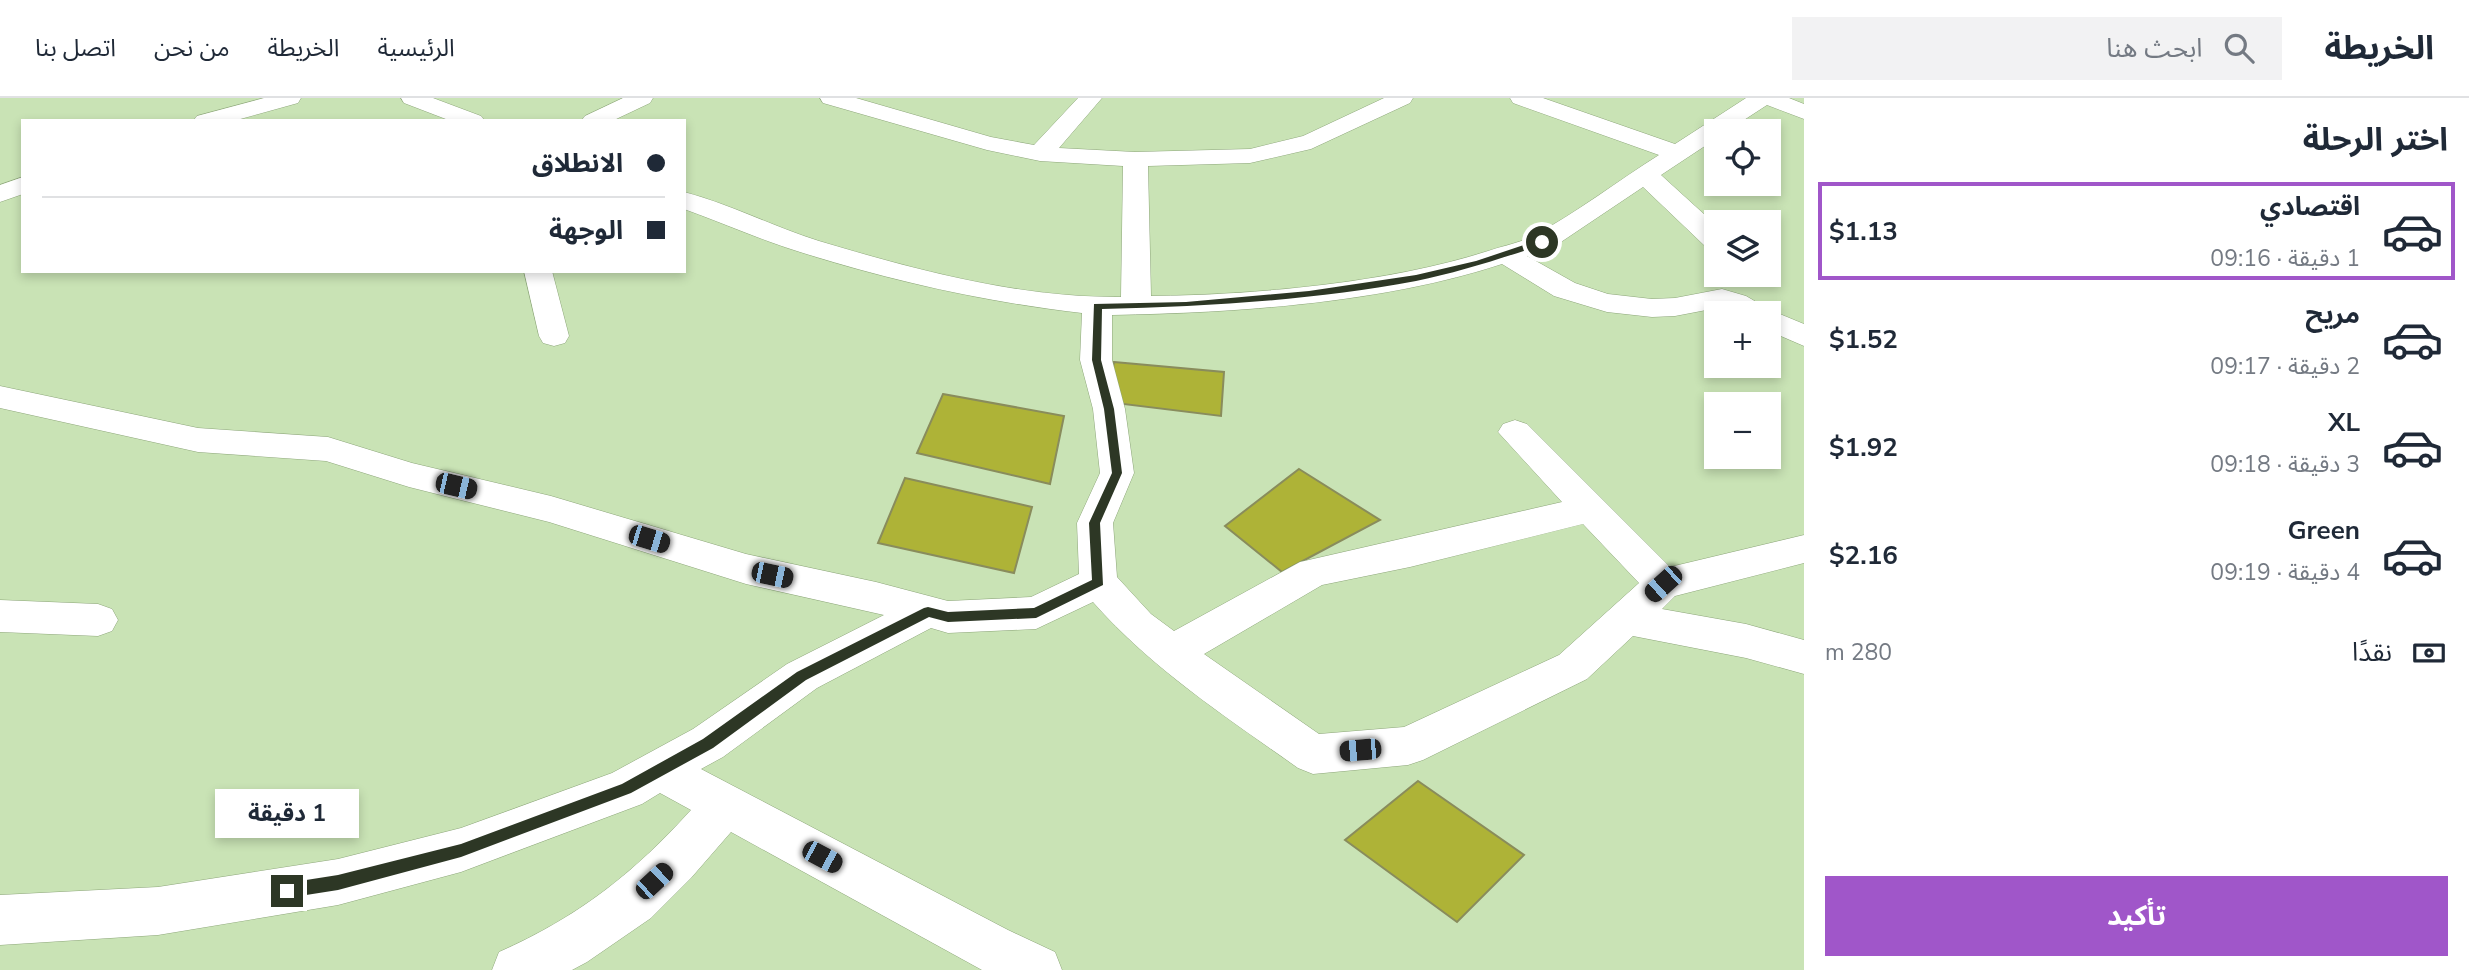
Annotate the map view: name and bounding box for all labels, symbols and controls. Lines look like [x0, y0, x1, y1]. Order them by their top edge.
search box [1792, 17, 2282, 80]
text: الخريطة [2324, 26, 2434, 71]
icon: search [2220, 29, 2258, 67]
text: ابحث هنا [2106, 31, 2202, 66]
text: اتصل بنا [35, 32, 116, 64]
text: من نحن [154, 32, 230, 64]
text: الخريطة [268, 32, 340, 64]
text: الرئيسية [378, 32, 455, 64]
text: اختر الرحلة [2303, 118, 2448, 161]
map controls [1704, 119, 1781, 469]
button: locate [1704, 119, 1781, 196]
text: الانطلاق [532, 146, 623, 181]
text: اقتصادي [2260, 189, 2360, 224]
icon: car [2381, 200, 2444, 263]
button: layers [1704, 210, 1781, 287]
text: الوجهة [549, 213, 623, 248]
text: $1.13 [1829, 214, 1898, 249]
route start [1526, 226, 1558, 258]
text: 1 دقيقة · 09:16 [2210, 243, 2360, 274]
text: مريح [2305, 297, 2360, 332]
button: + [1704, 301, 1781, 378]
icon: car [2381, 308, 2444, 371]
text: $1.52 [1829, 322, 1898, 357]
text: 2 دقيقة · 09:17 [2210, 351, 2360, 382]
button: − [1704, 392, 1781, 469]
text: XL [2328, 405, 2360, 440]
icon: car [2381, 416, 2444, 479]
text: $1.92 [1829, 430, 1898, 465]
text: 3 دقيقة · 09:18 [2210, 449, 2360, 480]
car [434, 471, 479, 501]
text: Green [2287, 513, 2360, 548]
car [626, 523, 673, 555]
icon: car [2381, 524, 2444, 587]
text: $2.16 [1829, 538, 1898, 573]
text: 4 دقيقة · 09:19 [2210, 557, 2360, 588]
car [750, 560, 795, 590]
car [1641, 562, 1686, 606]
icon: cash [2410, 634, 2448, 672]
text: نقدًا [2352, 635, 2392, 670]
text: 280 m [1825, 637, 1892, 668]
car [1339, 738, 1382, 762]
callout: 1 دقيقة [215, 790, 359, 838]
text: 1 دقيقة [248, 798, 326, 829]
car [799, 838, 846, 876]
car [632, 859, 677, 903]
route end [271, 875, 303, 907]
button: تأكيد [1825, 876, 2448, 956]

